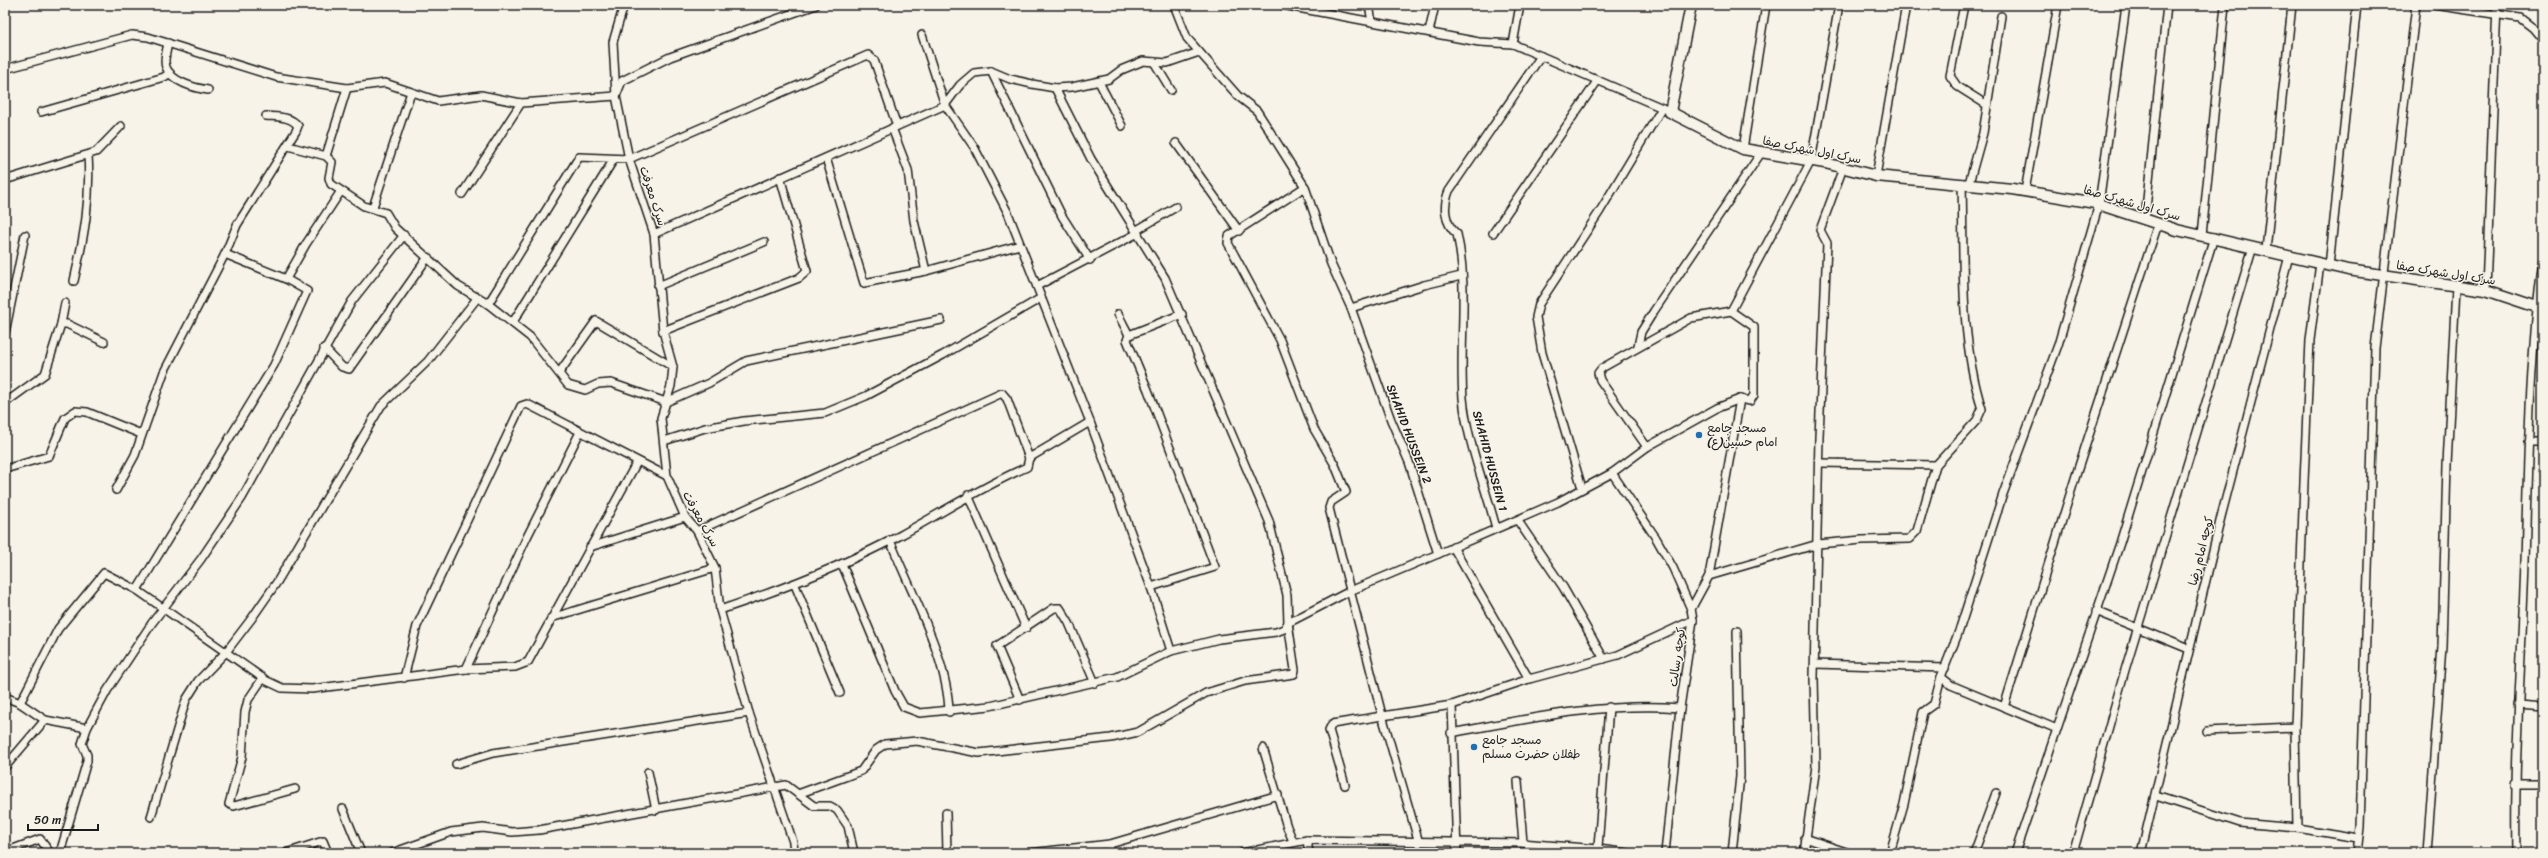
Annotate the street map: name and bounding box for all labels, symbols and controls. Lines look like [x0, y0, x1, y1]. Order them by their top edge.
street label: سرک اول شهرک صفا [1761, 130, 1863, 170]
street label: سرک معرفت [633, 163, 673, 229]
street label: سرک اول شهرک صفا [2081, 179, 2183, 227]
street label: سرک اول شهرک صفا [2395, 254, 2497, 292]
street label: SHAHID HUSSEIN 2 [1380, 381, 1438, 487]
street label: SHAHID HUSSEIN 1 [1466, 408, 1514, 514]
place label: مسجد جامع امام حسین(ع) [1707, 417, 1778, 453]
marker: مسجد جامع امام حسین(ع) [1694, 430, 1704, 440]
street label: سرک معرفت [676, 487, 726, 551]
street label: کوچه امام رضا [2182, 514, 2220, 588]
street label: کوچه رسالت [1662, 626, 1692, 688]
place label: مسجد جامع طفلان حضرت مسلم [1482, 729, 1581, 765]
marker: مسجد جامع طفلان حضرت مسلم [1469, 742, 1479, 752]
scale bar [28, 806, 98, 832]
text: 50 m [34, 809, 61, 831]

